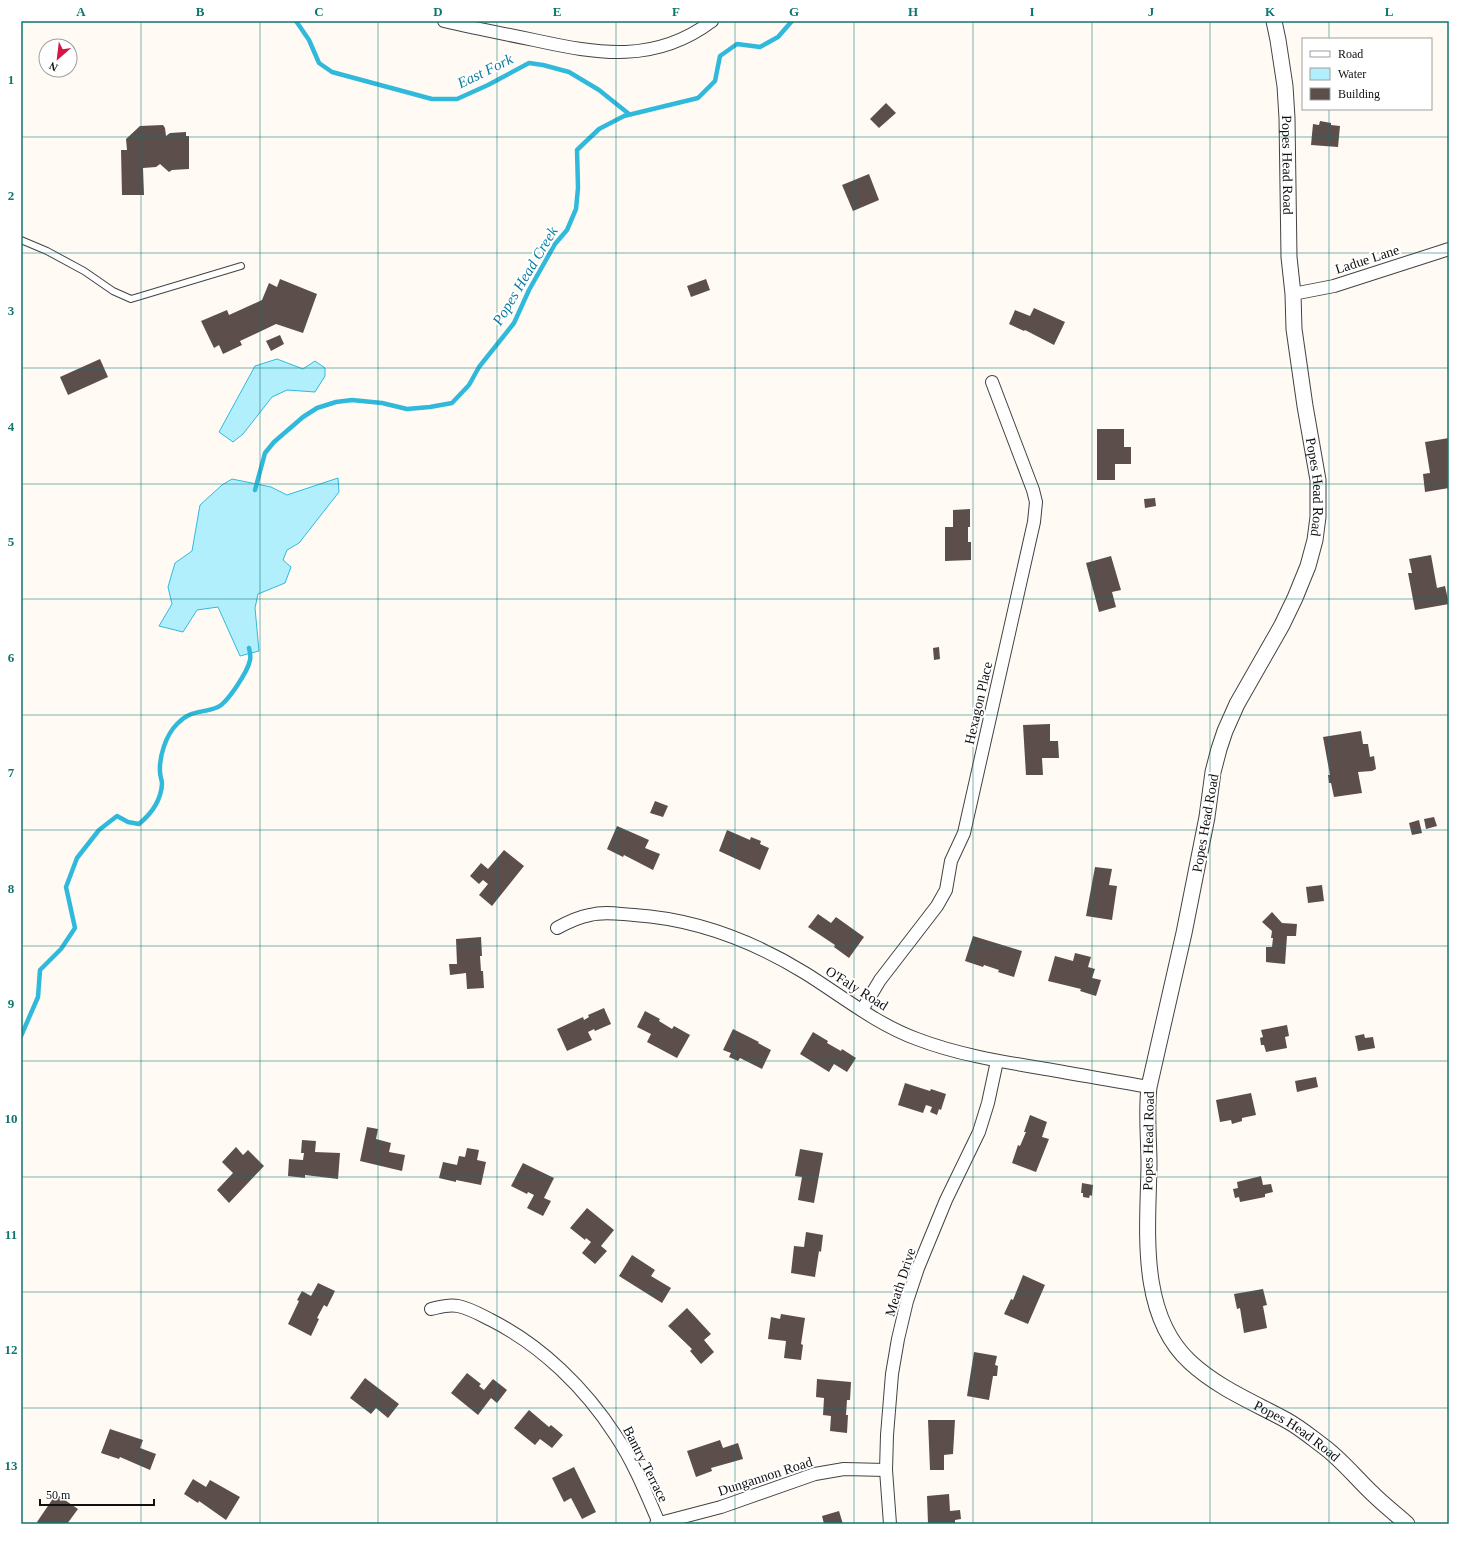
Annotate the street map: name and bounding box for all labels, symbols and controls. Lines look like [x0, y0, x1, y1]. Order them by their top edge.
text: A [76, 4, 86, 19]
text: B [196, 4, 205, 19]
text: C [314, 4, 324, 19]
text: D [433, 4, 443, 19]
text: E [553, 4, 561, 19]
text: F [672, 4, 680, 19]
text: G [789, 4, 799, 19]
text: H [908, 4, 918, 19]
text: I [1029, 4, 1035, 19]
text: J [1148, 4, 1155, 19]
text: K [1265, 4, 1276, 19]
text: L [1385, 4, 1394, 19]
north arrow [38, 38, 78, 78]
legend [1302, 38, 1432, 110]
text: Road [1338, 47, 1363, 61]
water label: East Fork [454, 51, 516, 92]
text: N [47, 60, 60, 74]
text: Water [1338, 67, 1366, 81]
text: 1 [8, 72, 14, 87]
text: Building [1338, 87, 1380, 101]
street label: Popes Head Road [1279, 115, 1295, 215]
text: 2 [8, 188, 14, 203]
water label: Popes Head Creek [489, 224, 561, 329]
street label: Ladue Lane [1333, 242, 1401, 277]
text: 3 [8, 303, 15, 318]
text: 4 [8, 419, 15, 434]
street label: Popes Head Road [1303, 436, 1326, 537]
text: 5 [8, 534, 15, 549]
text: 6 [8, 650, 15, 665]
street label: Hexagon Place [962, 660, 995, 746]
text: 7 [8, 765, 15, 780]
street label: Popes Head Road [1189, 773, 1222, 873]
text: 8 [8, 881, 15, 896]
street label: O'Faly Road [823, 963, 891, 1013]
text: 9 [8, 996, 15, 1011]
street label: Popes Head Road [1140, 1091, 1157, 1191]
text: 10 [5, 1111, 18, 1126]
text: 11 [5, 1227, 17, 1242]
street label: Meath Drive [882, 1246, 919, 1318]
text: 12 [5, 1342, 18, 1357]
street label: Popes Head Road [1251, 1398, 1343, 1465]
street label: Bantry Terrace [620, 1424, 671, 1505]
street label: Dungannon Road [716, 1454, 814, 1499]
text: 13 [5, 1458, 18, 1473]
scale bar [40, 1481, 154, 1507]
text: 50 m [46, 1488, 71, 1502]

